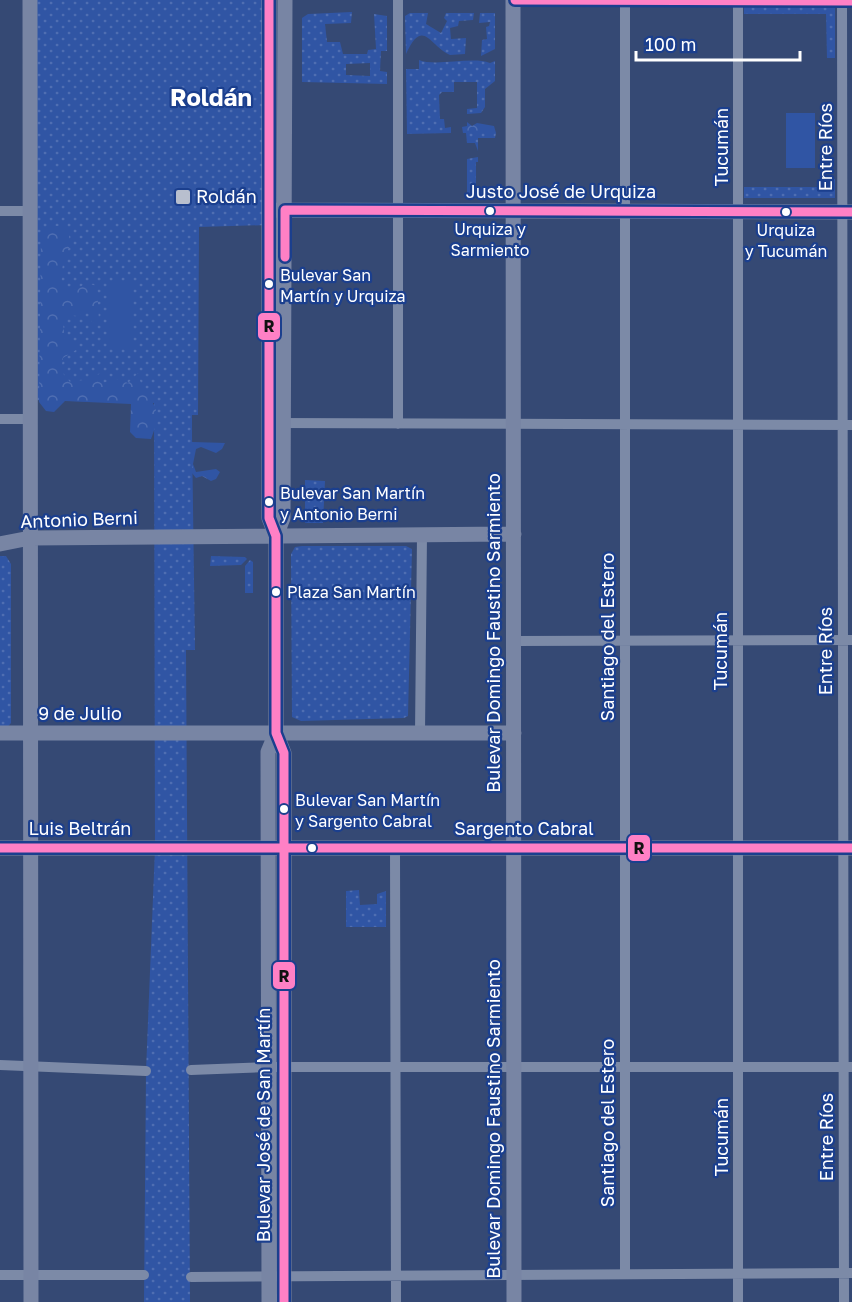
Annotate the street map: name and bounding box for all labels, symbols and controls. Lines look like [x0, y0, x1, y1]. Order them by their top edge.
scale bar [636, 24, 800, 62]
text: 100 m [645, 33, 696, 55]
district label: Roldán [170, 82, 252, 111]
street label: Entre Ríos [814, 103, 836, 191]
street label: Tucumán [710, 108, 732, 186]
street label: Justo José de Urquiza [466, 180, 656, 202]
place label: Roldán [196, 185, 257, 207]
marker: Roldán [174, 188, 192, 206]
marker: Urquiza y Sarmiento [484, 205, 496, 217]
marker: Urquiza y Tucumán [780, 206, 792, 218]
place label: Urquiza y Sarmiento [451, 219, 529, 260]
place label: Urquiza y Tucumán [745, 220, 827, 261]
place label: Bulevar San Martín y Urquiza [280, 265, 406, 306]
marker: Bulevar San Martín y Urquiza [263, 278, 275, 290]
line badge: R [257, 312, 281, 341]
text: R [263, 316, 275, 336]
street label: Bulevar Domingo Faustino Sarmiento [482, 473, 504, 793]
place label: Bulevar San Martín y Antonio Berni [280, 483, 425, 524]
marker: Bulevar San Martín y Antonio Berni [263, 496, 275, 508]
street label: Antonio Berni [20, 506, 138, 532]
street label: Santiago del Estero [596, 553, 618, 721]
place label: Plaza San Martín [287, 582, 416, 602]
marker: Plaza San Martín [270, 586, 282, 598]
street label: Entre Ríos [814, 607, 836, 695]
street label: Tucumán [709, 612, 731, 690]
street label: 9 de Julio [38, 702, 122, 724]
place label: Bulevar San Martín y Sargento Cabral [295, 790, 440, 831]
marker: Bulevar San Martín y Sargento Cabral [278, 803, 290, 815]
street label: Luis Beltrán [29, 817, 131, 839]
street label: Sargento Cabral [454, 817, 594, 839]
line badge: R [627, 834, 651, 862]
text: R [633, 838, 645, 858]
unlabelled marker [306, 842, 318, 854]
street label: Bulevar Domingo Faustino Sarmiento [482, 959, 504, 1279]
line badge: R [272, 961, 296, 990]
text: R [278, 966, 290, 986]
street label: Bulevar José de San Martín [252, 1008, 274, 1242]
street label: Santiago del Estero [596, 1039, 618, 1207]
street label: Entre Ríos [815, 1093, 837, 1181]
street label: Tucumán [710, 1098, 732, 1176]

